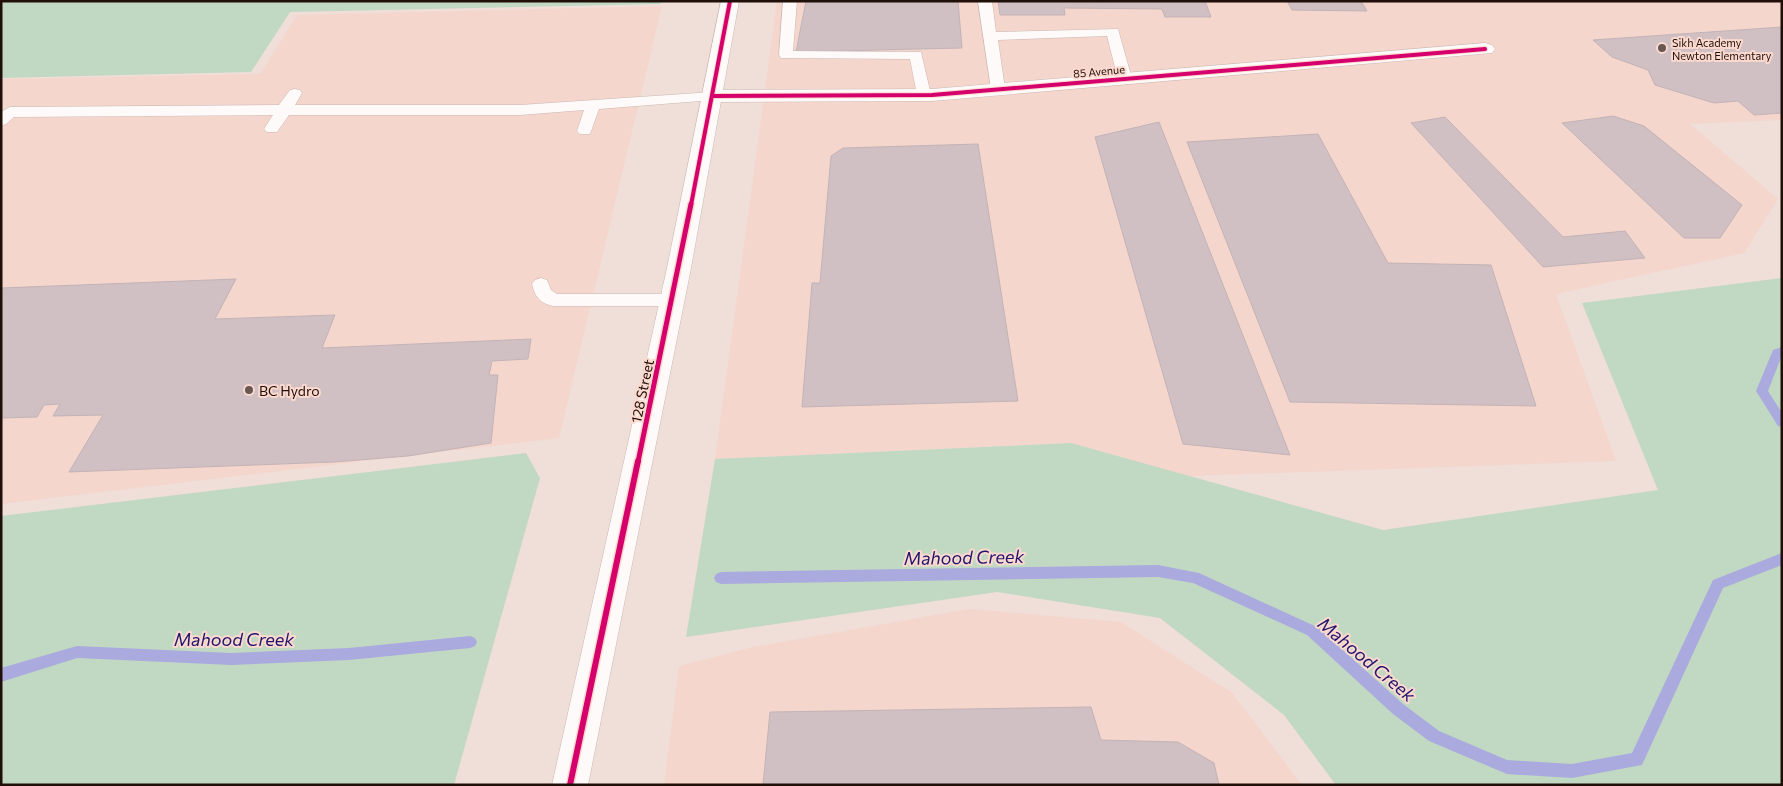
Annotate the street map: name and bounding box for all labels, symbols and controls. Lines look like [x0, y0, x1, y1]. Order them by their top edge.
place label: Sikh Academy Newton Elementary [1672, 36, 1772, 62]
marker: Sikh Academy Newton Elementary [1656, 42, 1668, 54]
street label: 85 Avenue [1073, 62, 1126, 80]
street label: 128 Street [627, 357, 657, 424]
place label: BC Hydro [259, 382, 320, 399]
marker: BC Hydro [243, 384, 255, 396]
water label: Mahood Creek [904, 545, 1025, 569]
water label: Mahood Creek [1314, 612, 1421, 707]
water label: Mahood Creek [174, 628, 295, 650]

